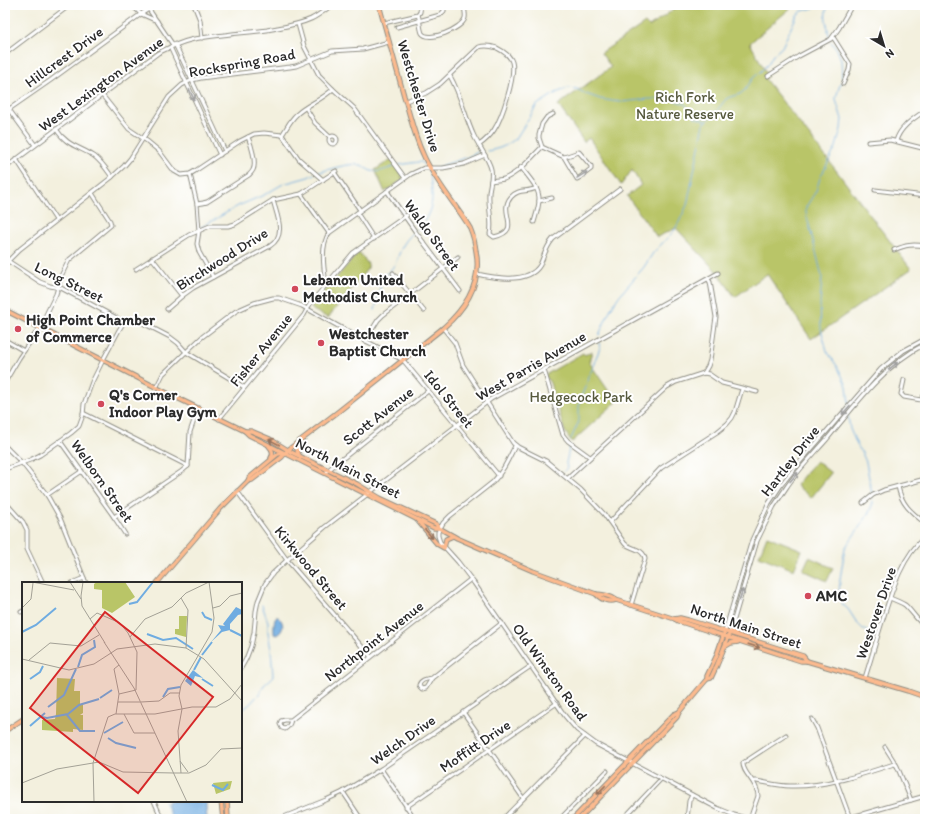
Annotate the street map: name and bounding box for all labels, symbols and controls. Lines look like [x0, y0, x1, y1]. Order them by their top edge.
street label: Hillcrest Drive [21, 23, 107, 91]
north arrow [864, 26, 904, 66]
street label: West Lexington Avenue [35, 33, 167, 135]
street label: Westchester Drive [393, 38, 445, 154]
street label: Rockspring Road [187, 45, 297, 81]
text: N [883, 46, 897, 61]
one-way arrow [189, 88, 196, 100]
park label: Rich Fork Nature Reserve [636, 88, 734, 123]
one-way arrow [576, 171, 588, 179]
street label: Waldo Street [400, 196, 464, 274]
street label: Birchwood Drive [173, 224, 271, 294]
street label: Long Street [32, 258, 107, 307]
place label: Lebanon United Methodist Church [303, 271, 418, 306]
marker: Lebanon United Methodist Church [290, 284, 300, 294]
street label: Fisher Avenue [226, 310, 296, 390]
place label: High Point Chamber of Commerce [26, 311, 155, 346]
marker: High Point Chamber of Commerce [13, 324, 23, 334]
place label: Westchester Baptist Church [329, 325, 426, 361]
street label: West Parris Avenue [473, 327, 589, 405]
marker: Westchester Baptist Church [316, 338, 326, 348]
one-way arrow [887, 361, 898, 370]
street label: Idol Street [420, 366, 478, 432]
street label: Scott Avenue [339, 383, 417, 449]
place label: Q's Corner Indoor Play Gym [109, 386, 217, 422]
park label: Hedgecock Park [530, 388, 633, 406]
marker: Q's Corner Indoor Play Gym [96, 399, 106, 409]
one-way arrow [841, 404, 850, 415]
street label: Hartley Drive [757, 422, 823, 500]
street label: North Main Street [292, 434, 404, 502]
street label: Welborn Street [67, 436, 137, 526]
one-way arrow [268, 438, 280, 445]
one-way arrow [790, 472, 799, 483]
street label: Kirkwood Street [271, 522, 352, 614]
one-way arrow [424, 528, 433, 538]
street label: Westover Drive [852, 565, 900, 661]
inset map [22, 582, 242, 802]
place label: AMC [815, 587, 847, 605]
one-way arrow [738, 589, 745, 602]
marker: AMC [803, 591, 813, 601]
street label: Northpoint Avenue [321, 597, 427, 685]
street label: North Main Street [688, 600, 804, 653]
street label: Old Winston Road [509, 620, 592, 725]
one-way arrow [747, 643, 760, 650]
street label: Welch Drive [367, 711, 439, 769]
street label: Moffitt Drive [436, 716, 514, 776]
one-way arrow [597, 784, 606, 794]

